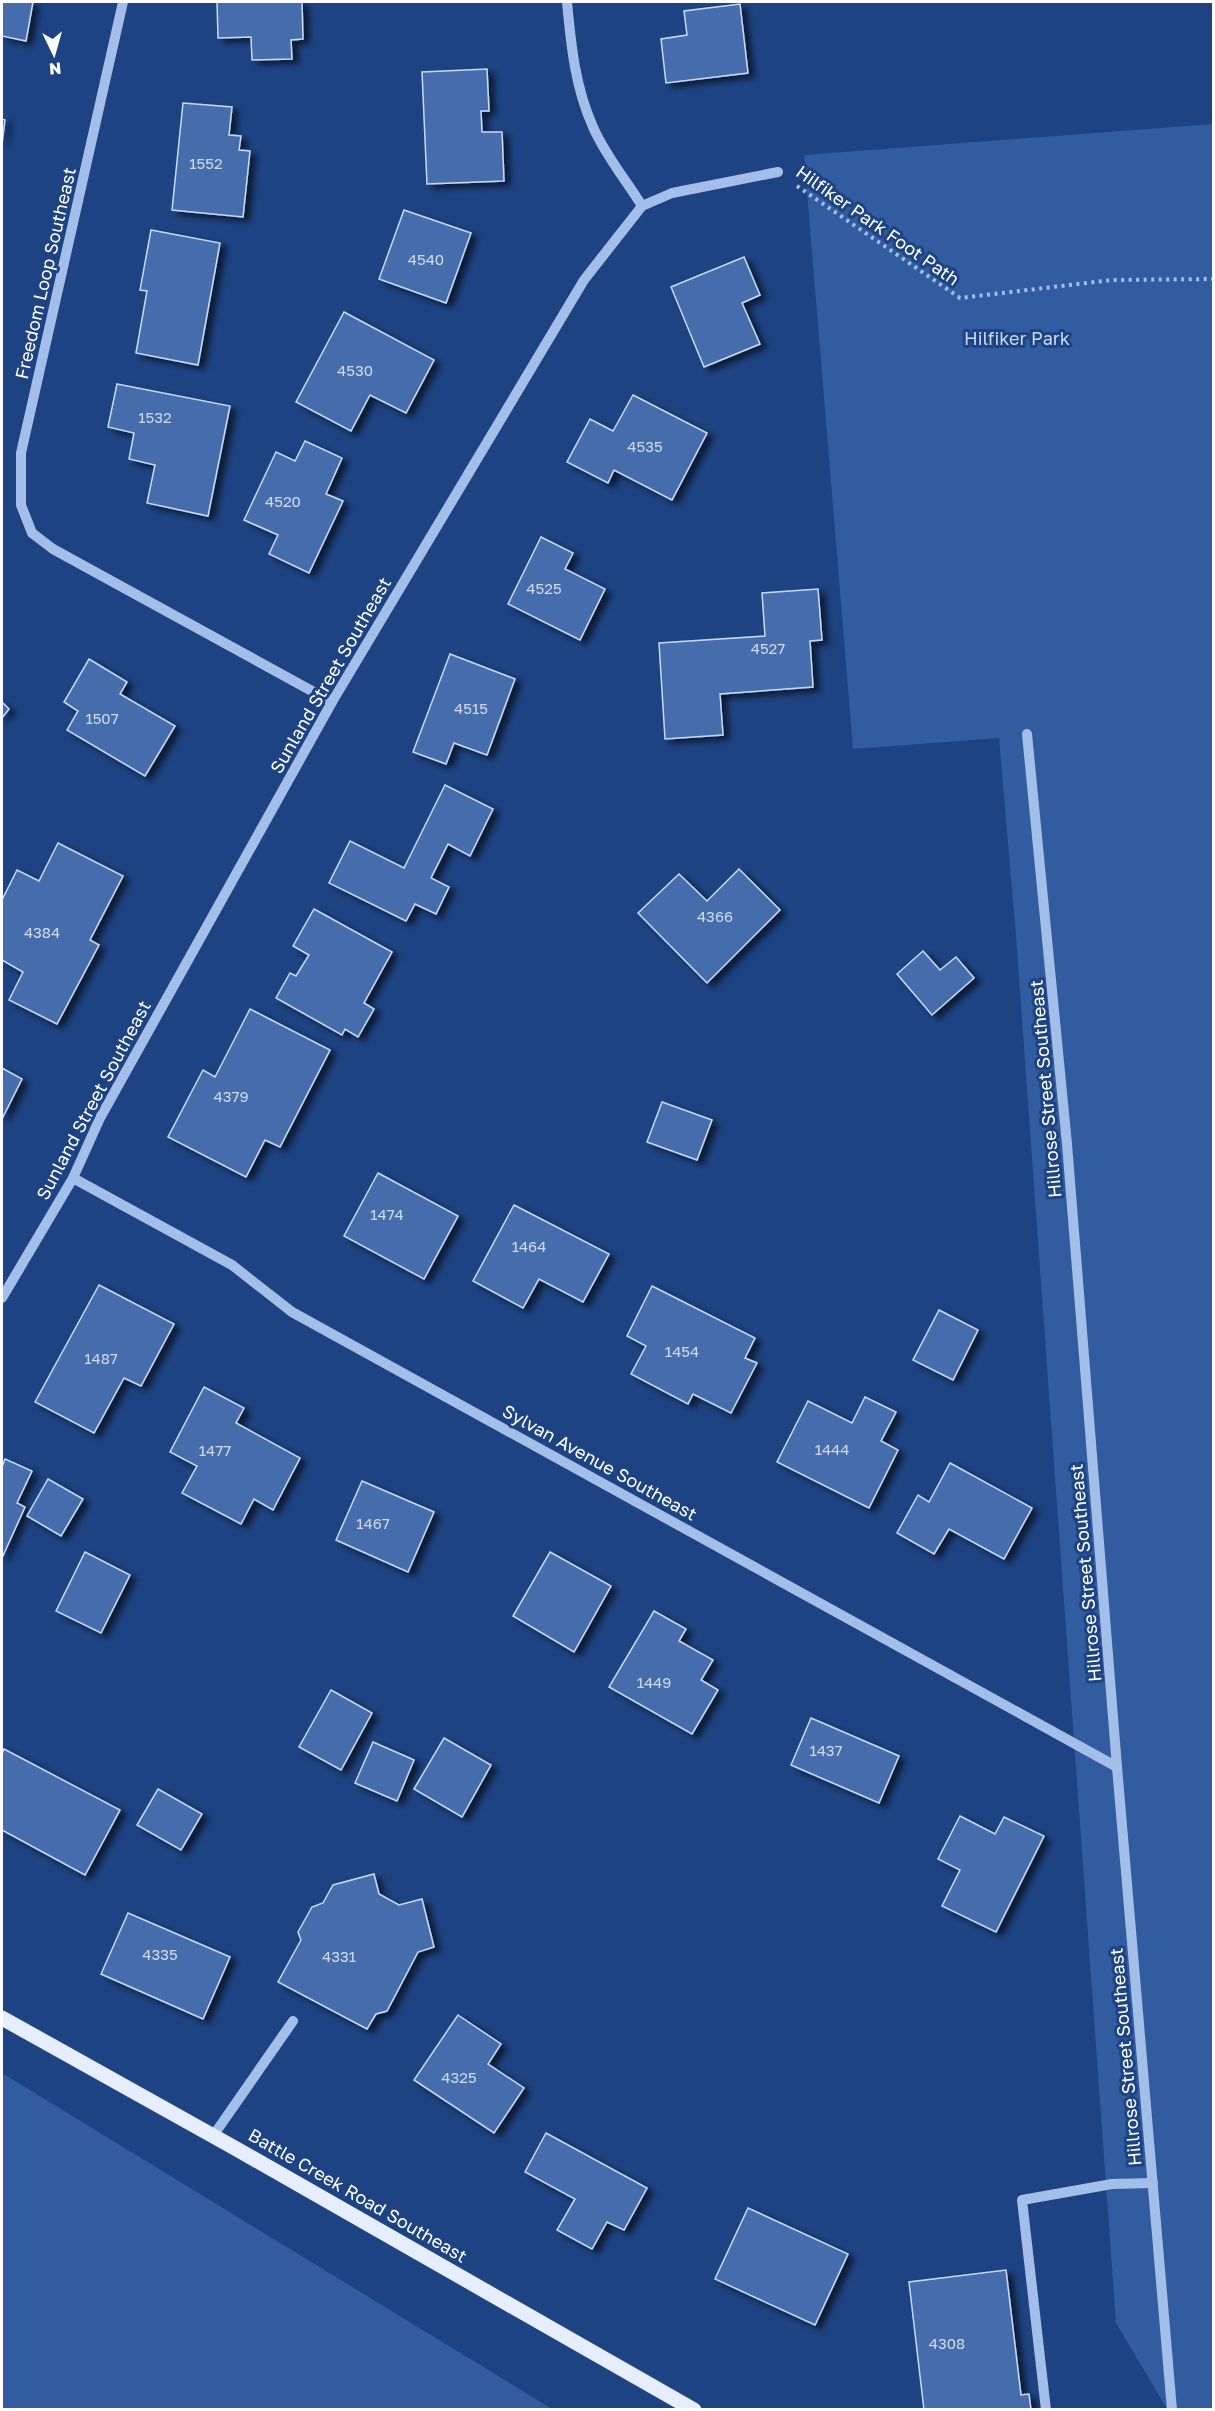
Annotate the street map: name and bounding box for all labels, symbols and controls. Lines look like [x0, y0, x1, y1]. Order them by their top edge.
north arrow [24, 24, 84, 84]
text: N [48, 58, 62, 79]
house number: 1552 [189, 154, 223, 172]
street label: Hilfiker Park Foot Path [792, 160, 964, 290]
street label: Freedom Loop Southeast [10, 165, 80, 381]
house number: 4540 [408, 250, 444, 268]
park label: Hilfiker Park [964, 327, 1070, 349]
house number: 4530 [337, 361, 373, 379]
house number: 1532 [138, 408, 172, 426]
house number: 4535 [627, 437, 663, 455]
house number: 4520 [265, 492, 301, 510]
street label: Sunland Street Southeast [265, 573, 395, 777]
house number: 4525 [526, 579, 562, 597]
house number: 4527 [751, 639, 785, 657]
house number: 4515 [454, 699, 488, 717]
house number: 1507 [85, 709, 119, 727]
house number: 4366 [697, 907, 733, 925]
house number: 4384 [24, 923, 60, 941]
street label: Hillrose Street Southeast [1025, 979, 1065, 1199]
street label: Sunland Street Southeast [31, 997, 155, 1203]
house number: 4379 [214, 1087, 248, 1105]
house number: 1474 [370, 1205, 404, 1223]
house number: 1464 [512, 1237, 546, 1255]
house number: 1454 [665, 1342, 699, 1360]
house number: 1487 [84, 1349, 118, 1367]
street label: Sylvan Avenue Southeast [499, 1399, 701, 1525]
house number: 1444 [815, 1440, 849, 1458]
house number: 1477 [199, 1441, 231, 1459]
street label: Hillrose Street Southeast [1065, 1463, 1105, 1683]
house number: 1467 [356, 1514, 390, 1532]
house number: 1449 [637, 1673, 671, 1691]
house number: 1437 [809, 1741, 843, 1759]
house number: 4335 [142, 1945, 178, 1963]
house number: 4331 [322, 1947, 356, 1965]
street label: Hillrose Street Southeast [1105, 1947, 1145, 2167]
house number: 4325 [441, 2068, 477, 2086]
street label: Battle Creek Road Southeast [245, 2123, 471, 2267]
house number: 4308 [929, 2334, 965, 2352]

